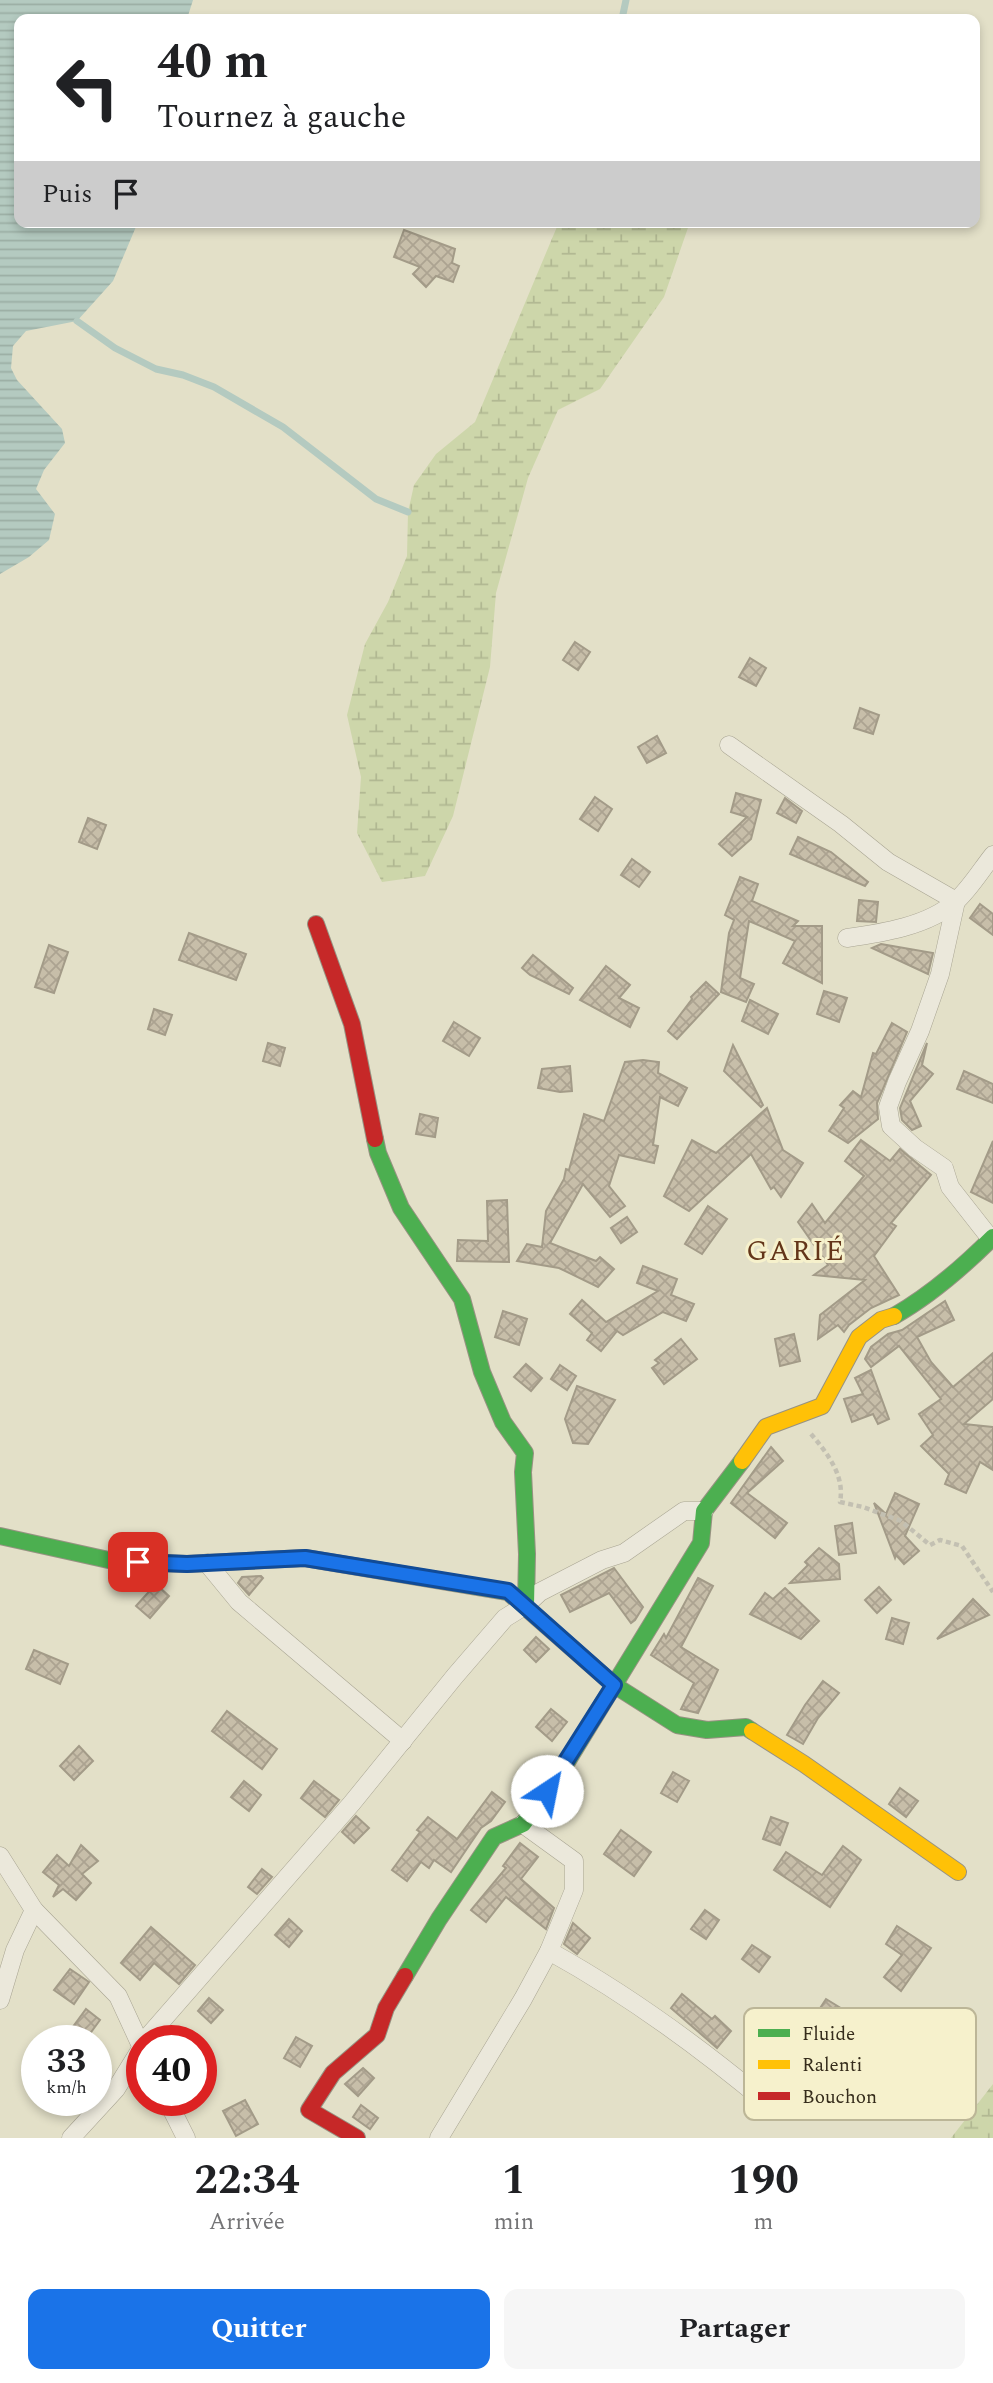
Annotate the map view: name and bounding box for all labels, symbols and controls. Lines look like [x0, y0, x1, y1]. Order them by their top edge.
text: 40 m [157, 25, 268, 100]
icon: left [42, 42, 133, 133]
text: Tournez à gauche [157, 93, 406, 142]
text: Puis [42, 174, 93, 214]
icon: arrive [107, 175, 145, 213]
district label: GARIÉ [746, 1230, 846, 1273]
pin [108, 1532, 168, 1592]
icon: arrive [119, 1543, 157, 1581]
position arrow [510, 1754, 584, 1828]
legend [744, 2008, 976, 2120]
text: Fluide [802, 2020, 855, 2049]
speed limit sign: 40 [126, 2025, 217, 2116]
text: 33 [47, 2035, 86, 2088]
text: Ralenti [802, 2051, 862, 2080]
text: km/h [46, 2074, 87, 2101]
text: Bouchon [802, 2083, 877, 2112]
text: 22:34 [194, 2149, 300, 2212]
text: 1 [502, 2149, 526, 2212]
text: 190 [728, 2149, 799, 2212]
text: Arrivée [209, 2205, 285, 2240]
text: min [494, 2205, 534, 2240]
text: m [754, 2205, 773, 2240]
button: Quitter [28, 2289, 490, 2369]
button: Partager [504, 2289, 965, 2369]

